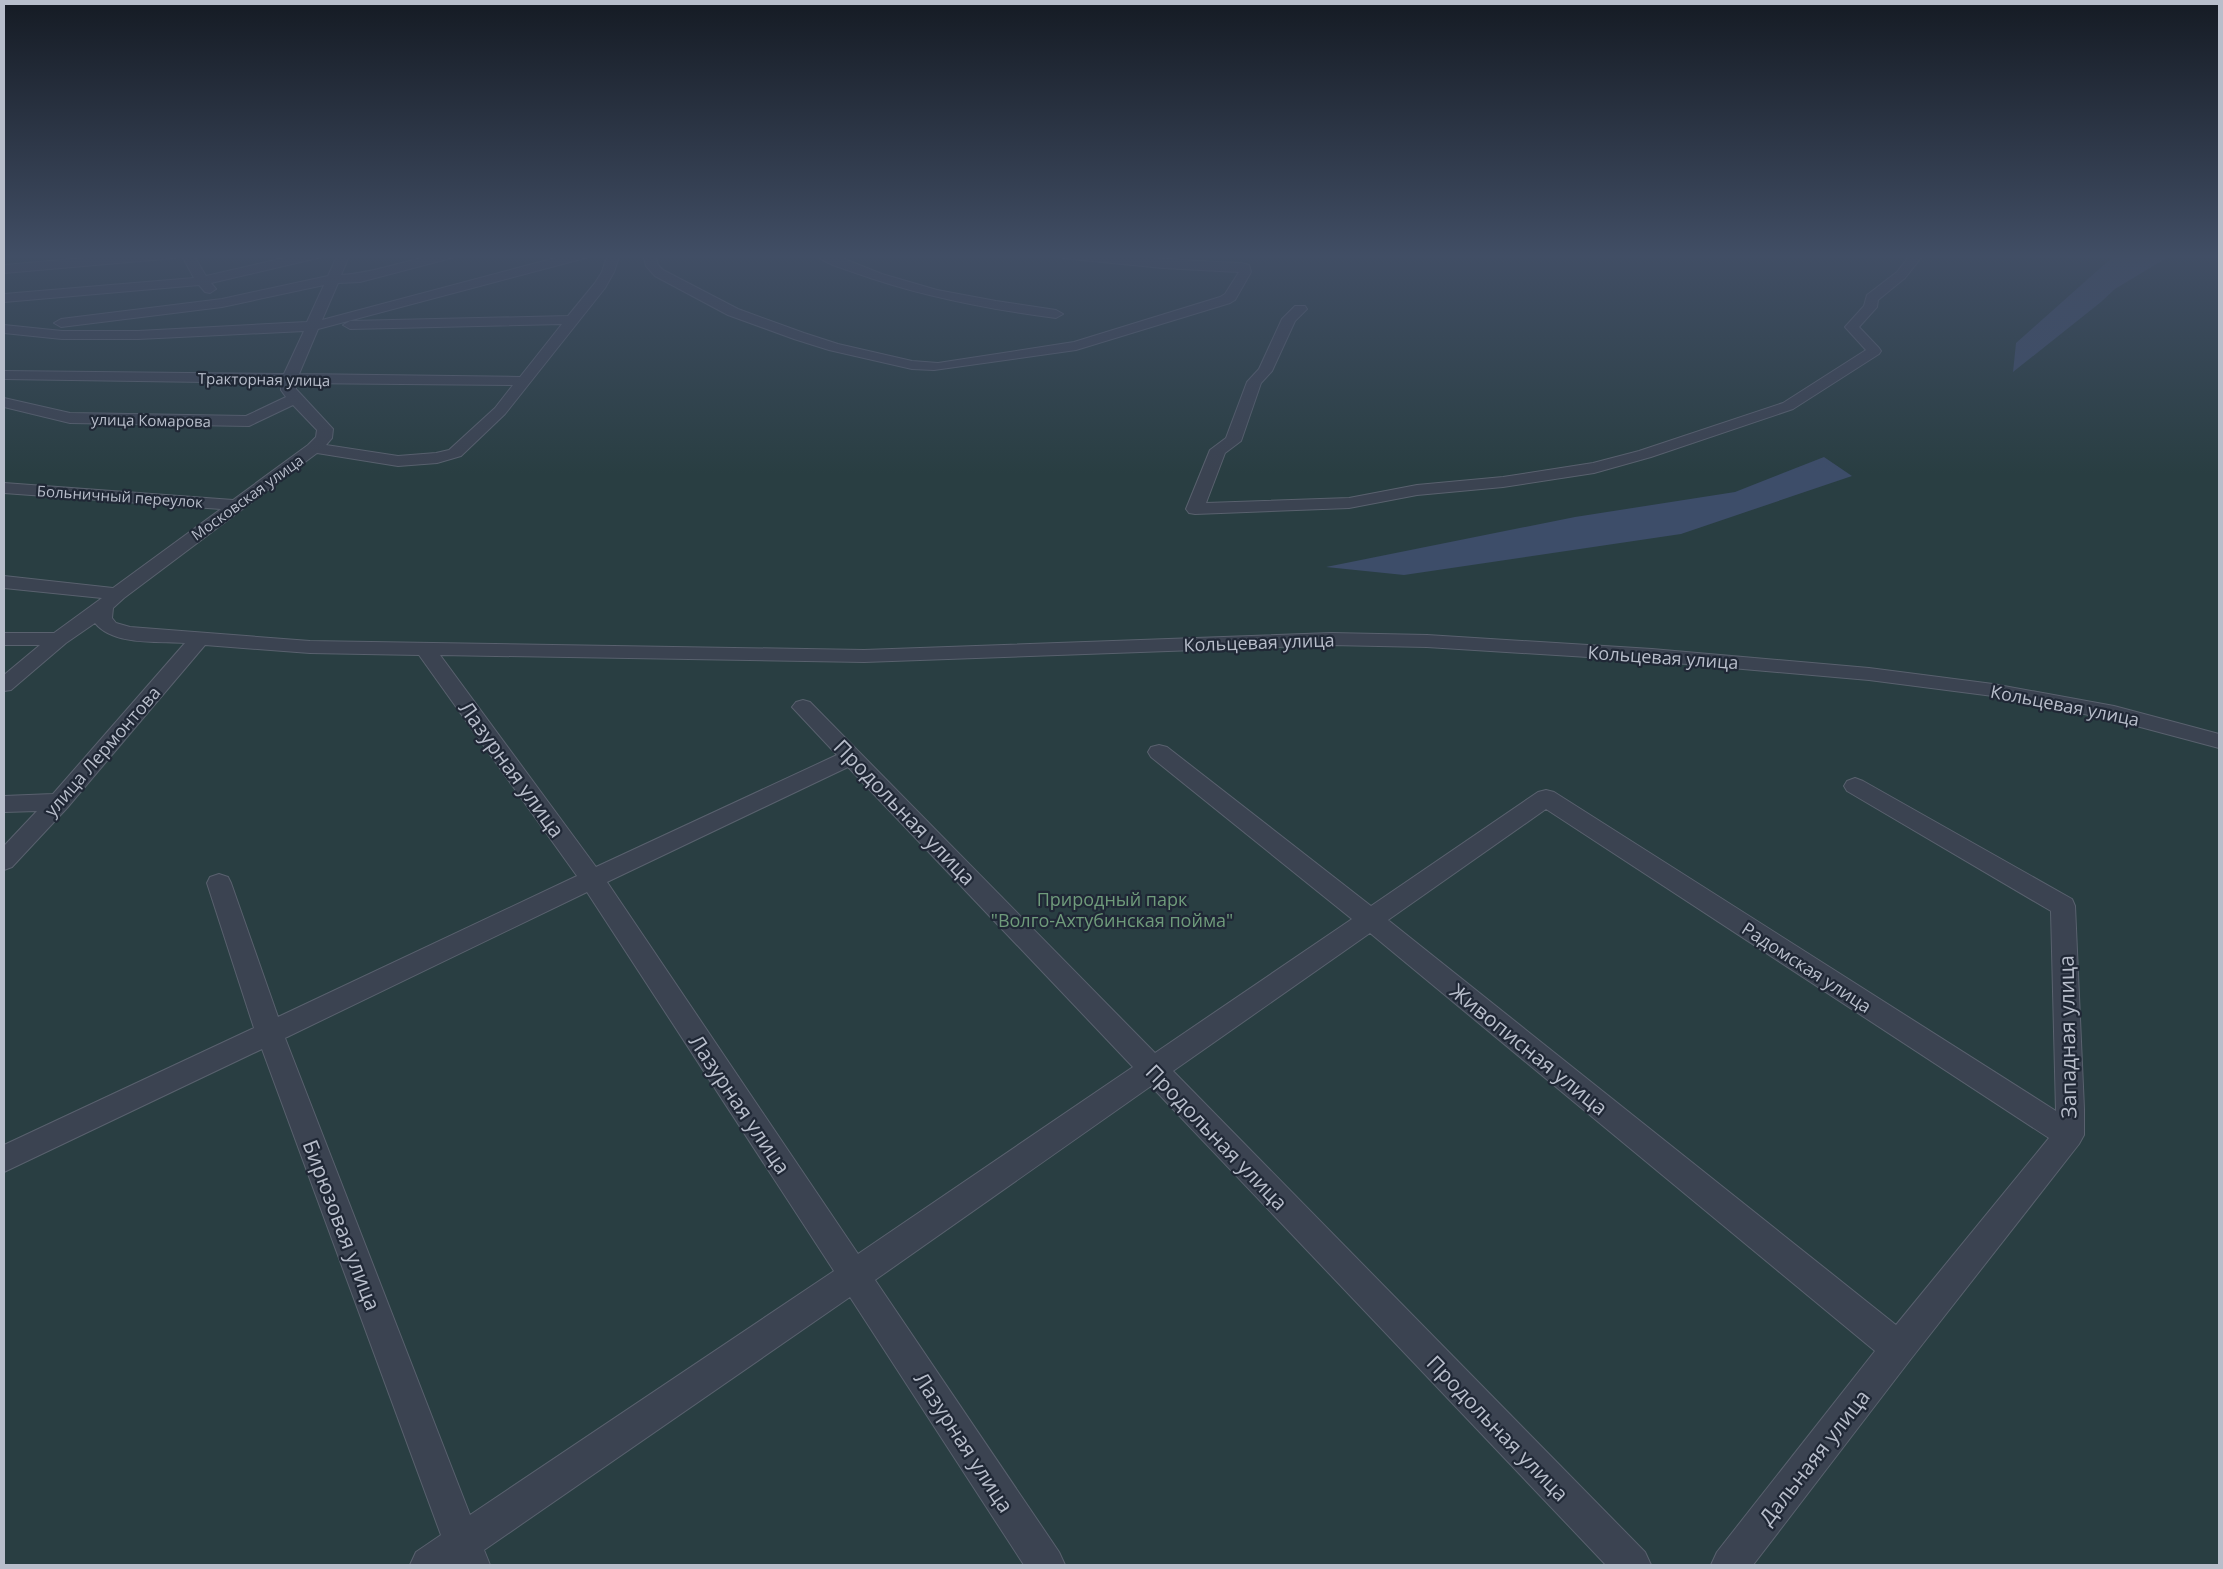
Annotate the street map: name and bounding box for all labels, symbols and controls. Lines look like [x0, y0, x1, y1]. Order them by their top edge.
street label: Тракторная улица [198, 368, 330, 390]
street label: улица Комарова [91, 409, 211, 431]
street label: Московская улица [187, 450, 307, 544]
street label: Больничный переулок [36, 480, 204, 512]
street label: Кольцевая улица [1183, 627, 1335, 657]
street label: Кольцевая улица [1587, 640, 1739, 674]
street label: Кольцевая улица [1989, 679, 2141, 731]
street label: улица Лермонтова [39, 681, 165, 821]
street label: Лазурная улица [453, 695, 571, 843]
street label: Продольная улица [828, 733, 982, 891]
park label: Природный парк "Волго-Ахтубинская пойма" [991, 887, 1233, 932]
street label: Радомская улица [1738, 916, 1876, 1018]
street label: Западная улица [2052, 955, 2082, 1119]
street label: Живописная улица [1444, 977, 1614, 1121]
street label: Лазурная улица [683, 1029, 797, 1179]
street label: Продольная улица [1140, 1058, 1294, 1216]
street label: Бирюзовая улица [297, 1136, 387, 1314]
street label: Продольная улица [1421, 1349, 1575, 1507]
street label: Лазурная улица [908, 1366, 1020, 1518]
street label: Дальнаяя улица [1752, 1383, 1876, 1531]

